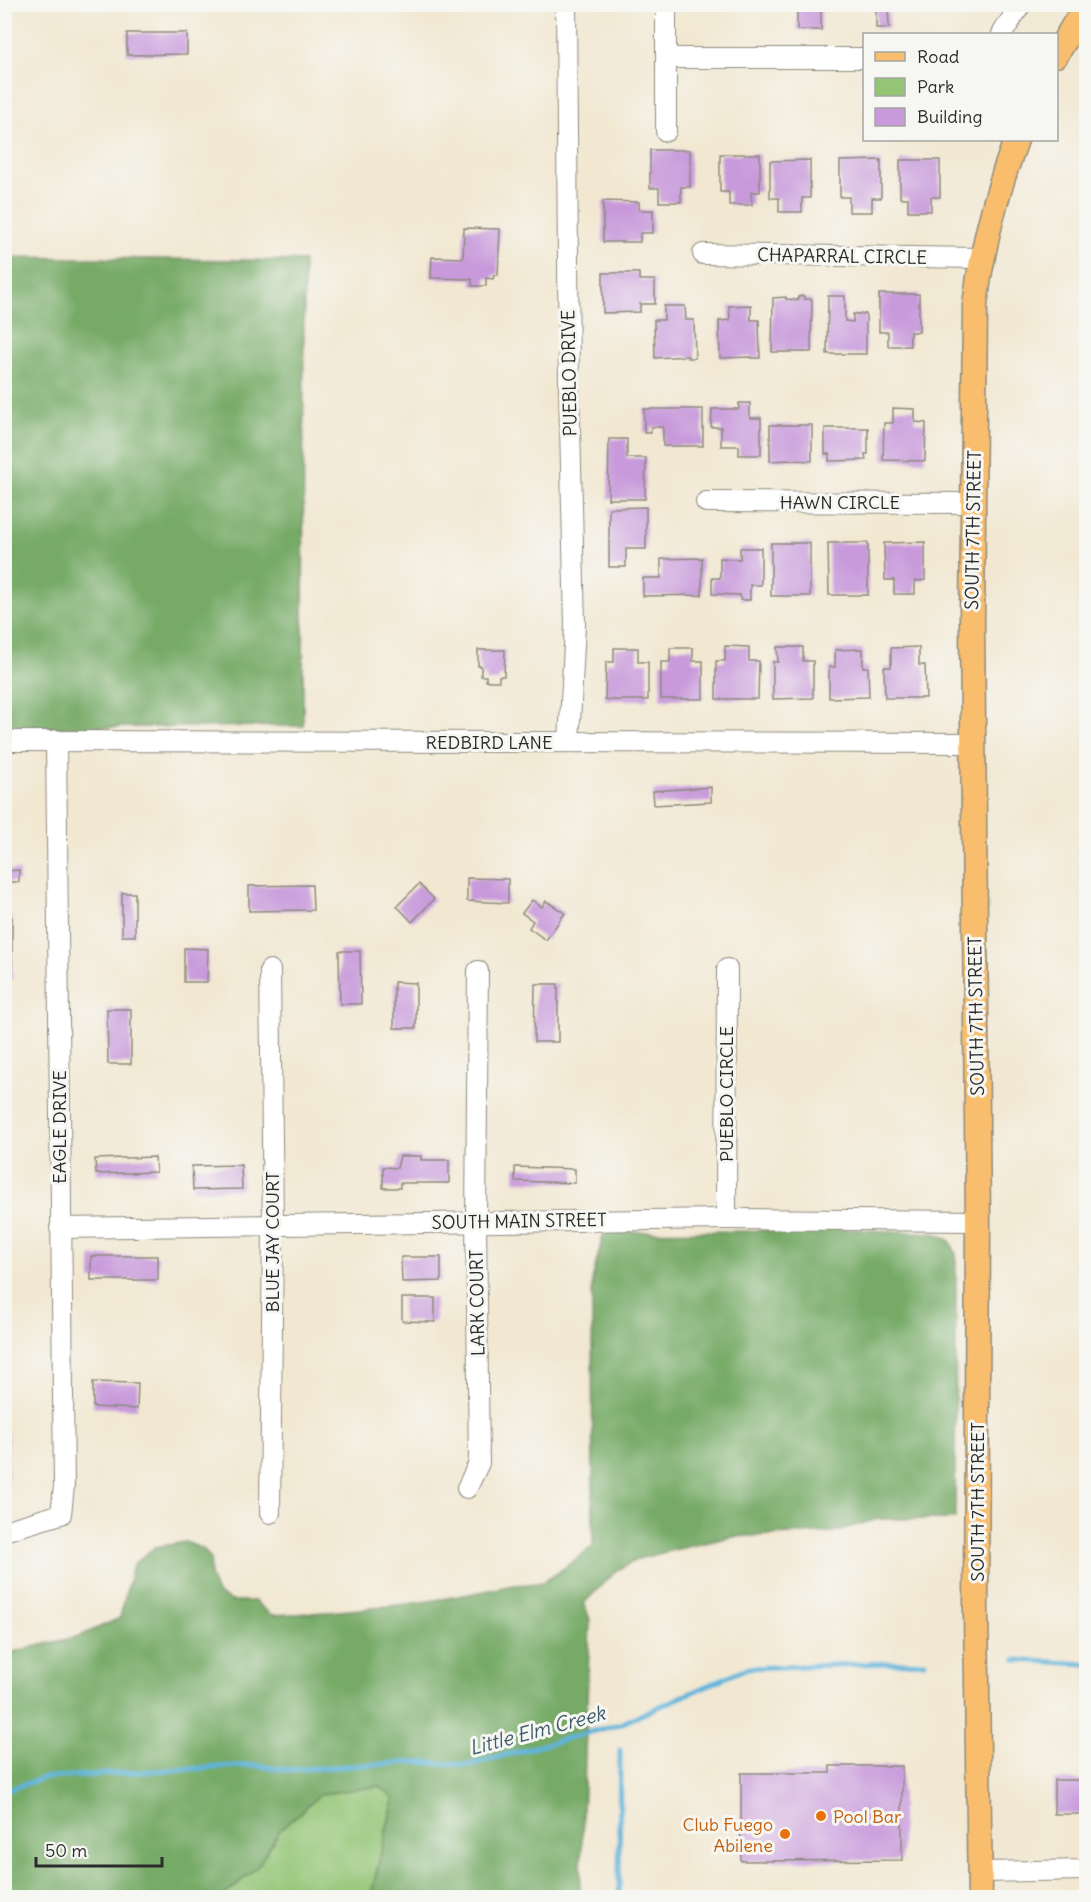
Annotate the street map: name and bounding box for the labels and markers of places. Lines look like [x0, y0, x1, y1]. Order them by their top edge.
place label: Pool Bar [833, 1805, 902, 1828]
marker: Pool Bar [814, 1809, 828, 1823]
place label: Club Fuego Abilene [683, 1813, 773, 1857]
marker: Club Fuego Abilene [778, 1827, 792, 1841]

